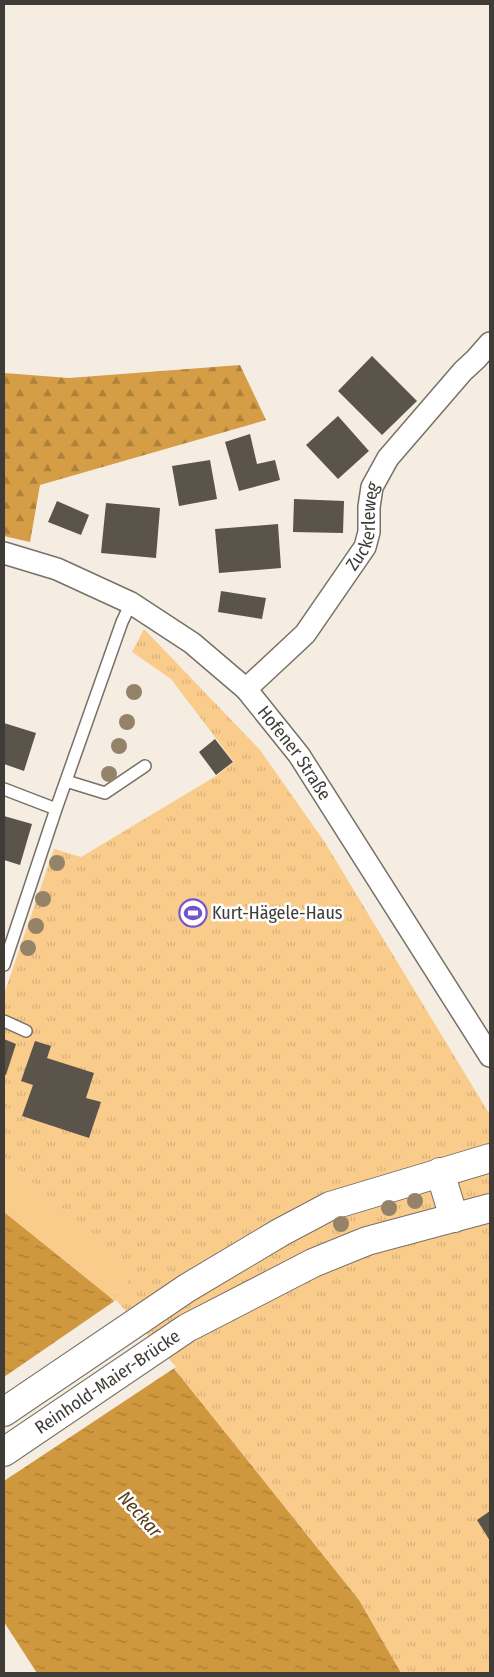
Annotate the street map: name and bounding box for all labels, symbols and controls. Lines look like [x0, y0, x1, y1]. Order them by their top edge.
street label: Zuckerleweg [341, 477, 384, 575]
street label: Hofener Straße [253, 701, 336, 804]
sports icon: Kurt-Hägele-Haus [178, 898, 208, 928]
place label: Kurt-Hägele-Haus [212, 902, 343, 924]
street label: Reinhold-Maier-Brücke [31, 1325, 184, 1439]
water label: Neckar [113, 1486, 168, 1543]

